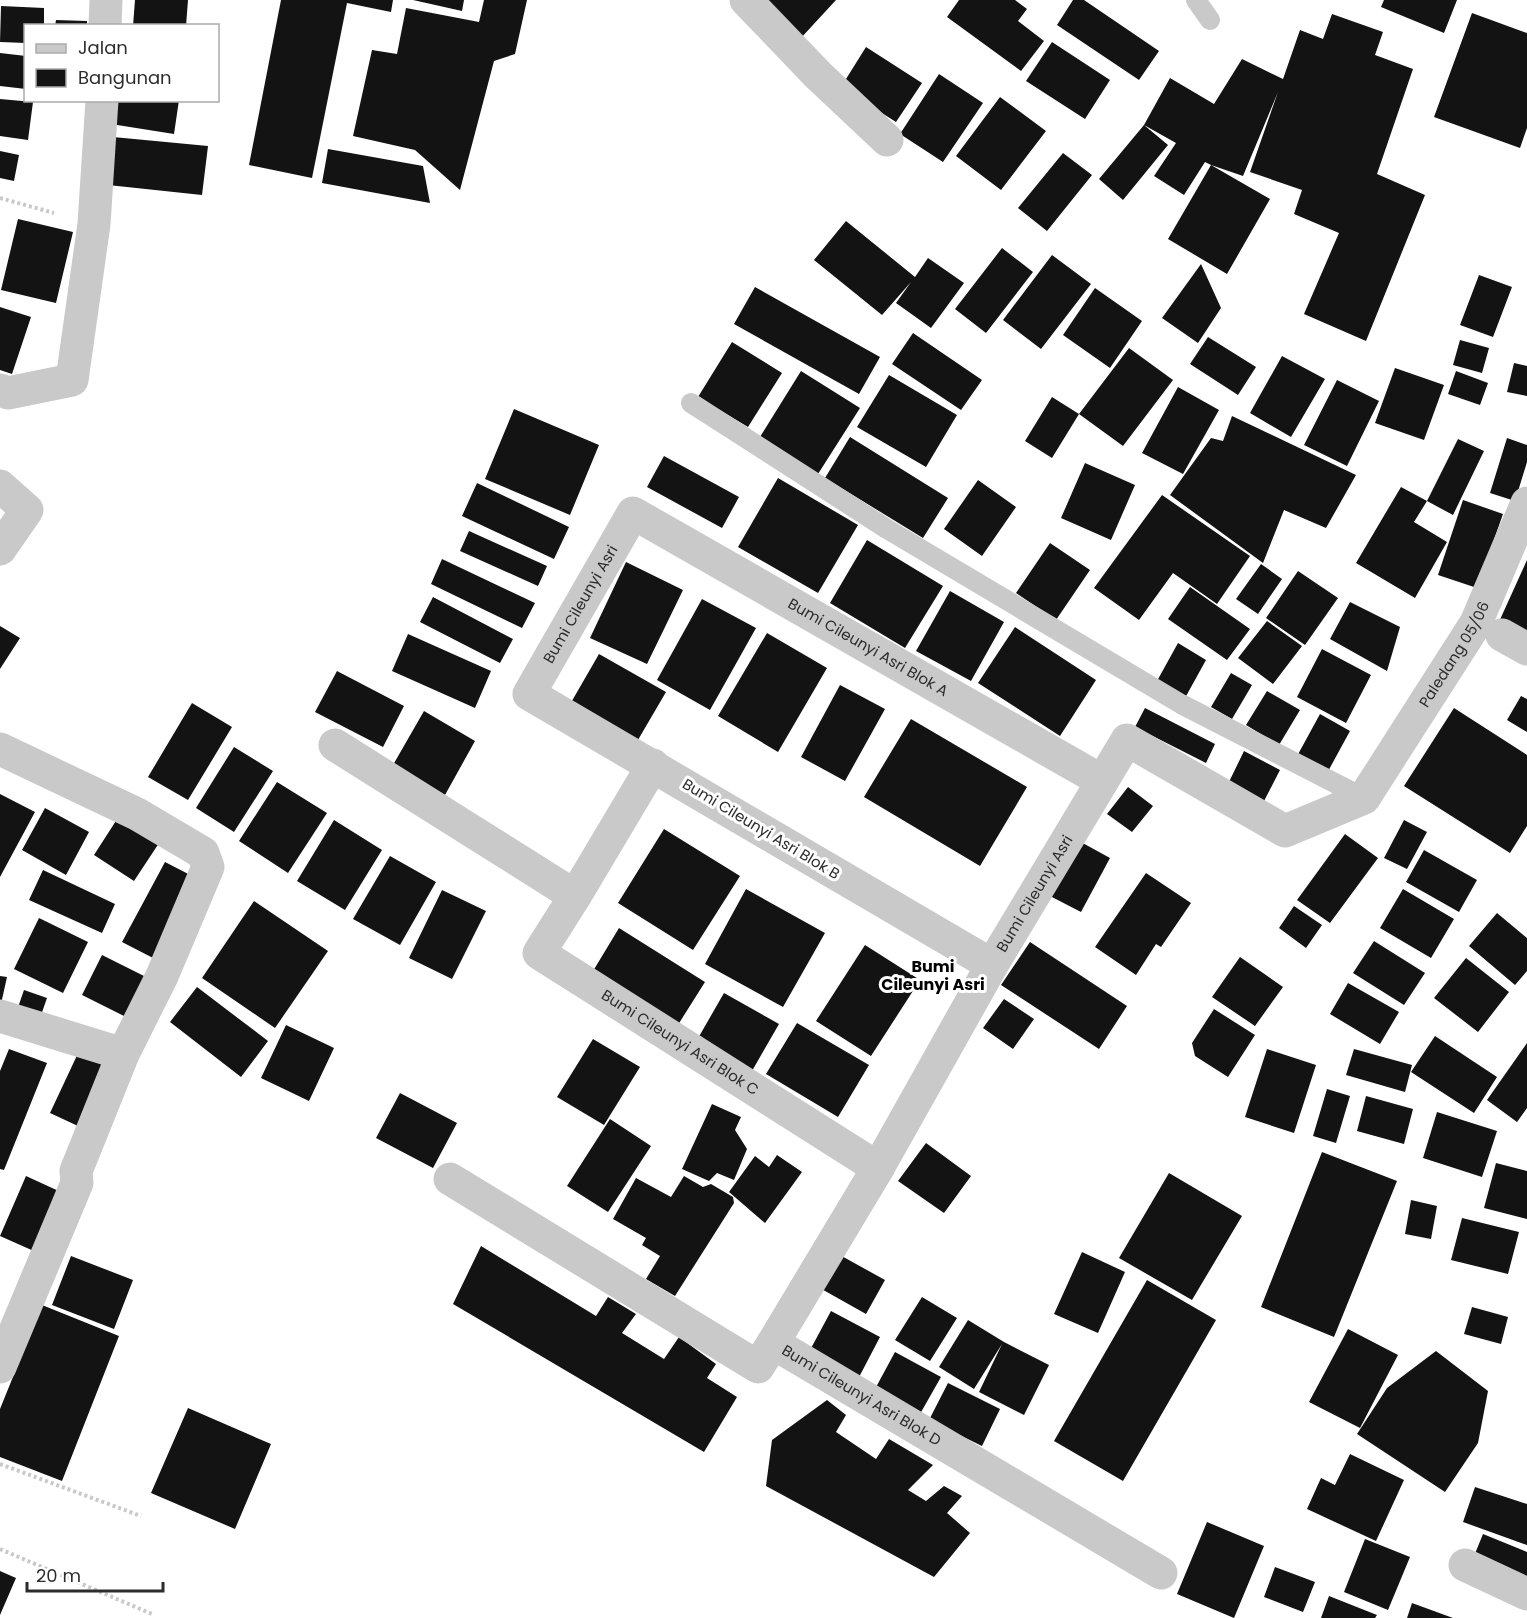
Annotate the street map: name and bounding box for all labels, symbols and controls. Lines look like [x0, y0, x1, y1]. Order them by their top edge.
legend [24, 24, 219, 102]
text: Jalan [78, 35, 128, 60]
text: Bangunan [78, 65, 172, 90]
street label: Bumi Cileunyi Asri [538, 541, 622, 667]
street label: Bumi Cileunyi Asri Blok A [784, 593, 952, 701]
street label: Paledang 05/06 [1414, 598, 1494, 711]
street label: Bumi Cileunyi Asri Blok B [679, 773, 844, 884]
street label: Bumi Cileunyi Asri [991, 831, 1078, 956]
district label: Bumi Cileunyi Asri [881, 955, 985, 996]
street label: Bumi Cileunyi Asri Blok C [597, 984, 763, 1100]
street label: Bumi Cileunyi Asri Blok D [778, 1340, 945, 1450]
scale bar [27, 1555, 164, 1593]
text: 20 m [36, 1563, 81, 1588]

